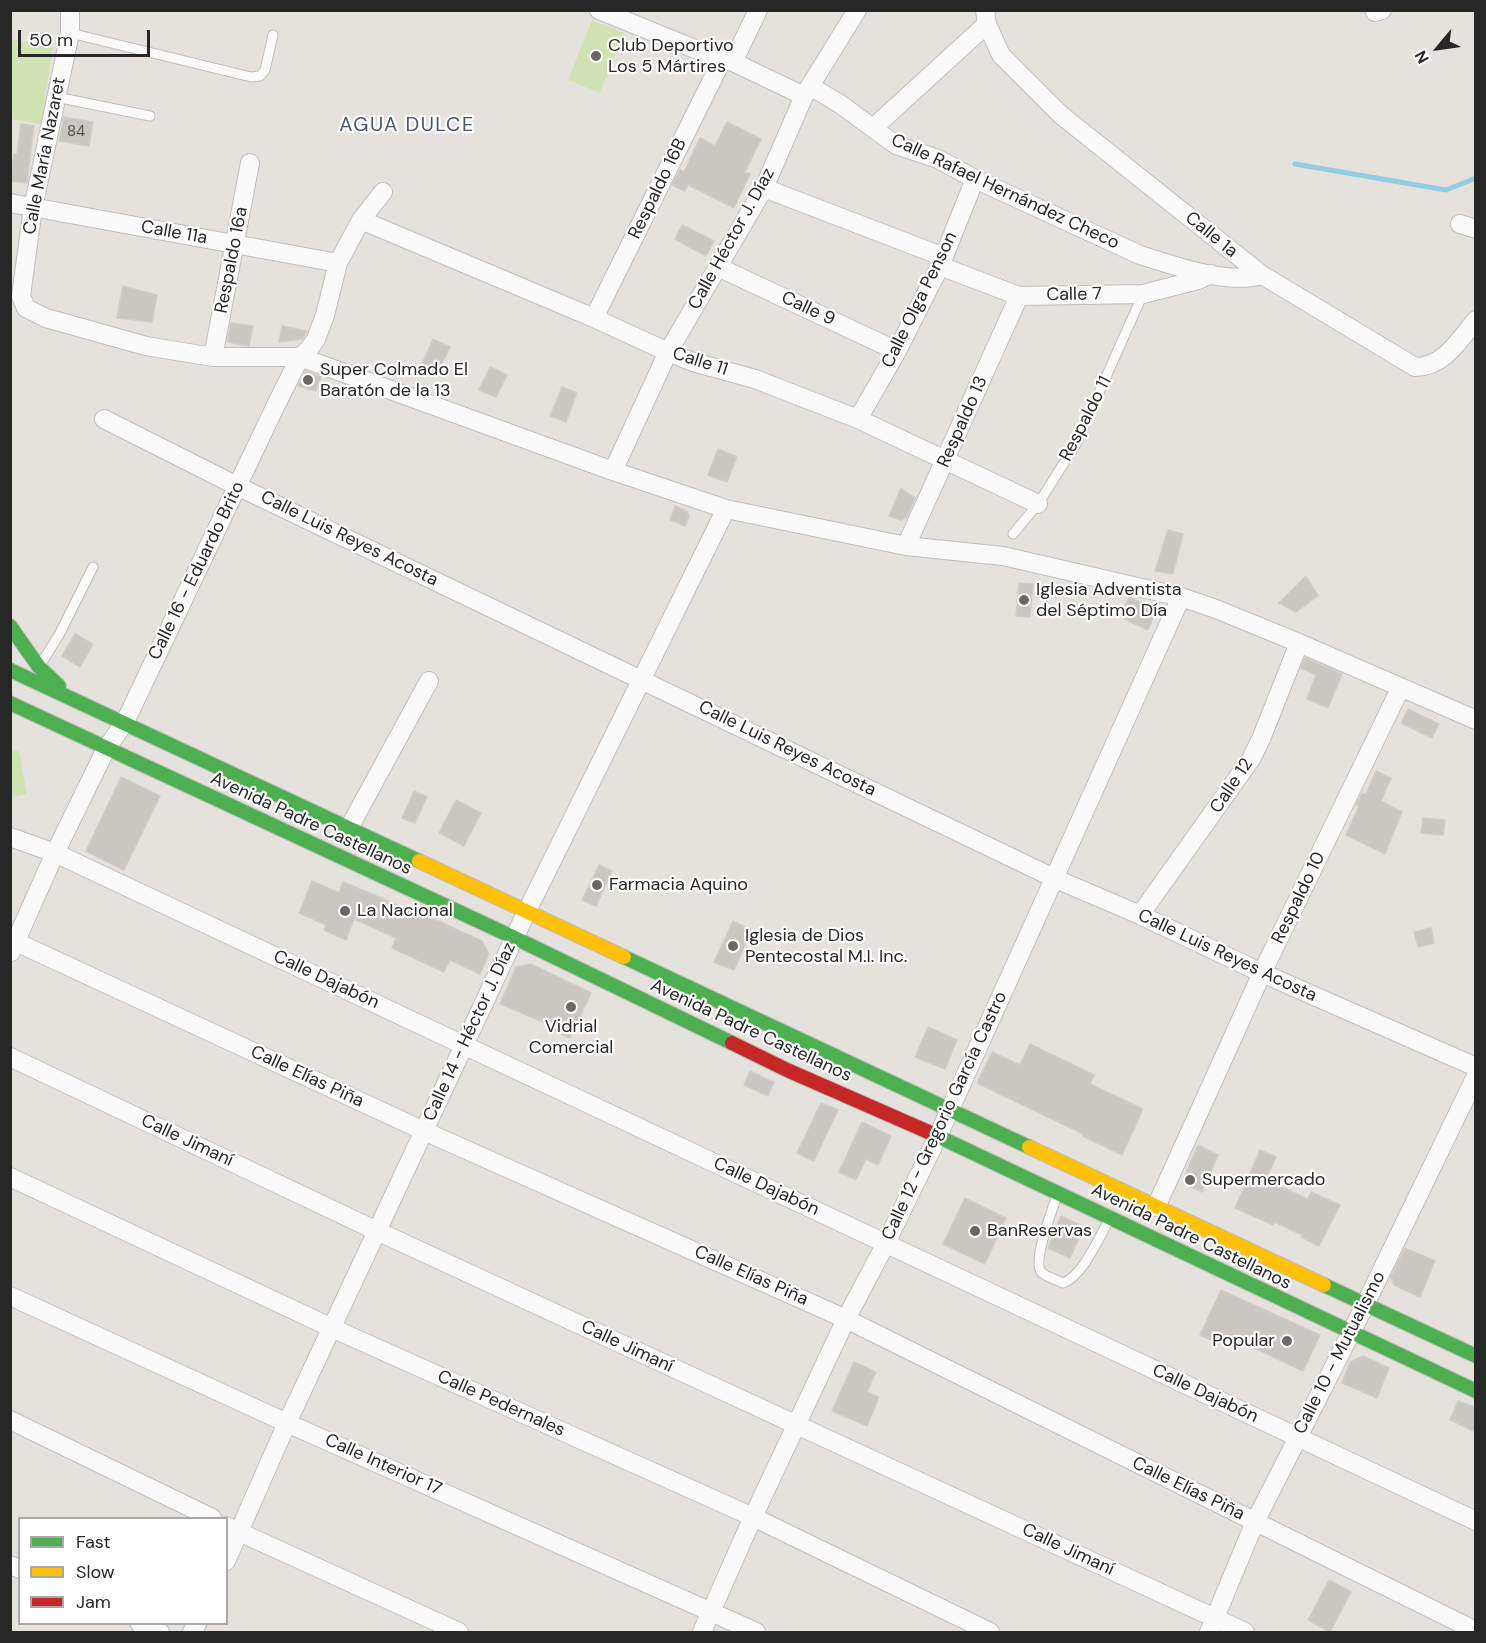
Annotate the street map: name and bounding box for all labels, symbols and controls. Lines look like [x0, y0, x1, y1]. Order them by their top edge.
scale bar [21, 18, 153, 56]
north arrow [1408, 18, 1468, 78]
text: 50 m [29, 28, 73, 52]
place label: Club Deportivo Los 5 Mártires [608, 35, 734, 78]
text: N [1410, 47, 1434, 67]
marker: Club Deportivo Los 5 Mártires [589, 49, 603, 63]
street label: Calle María Nazaret [19, 76, 71, 236]
district label: AGUA DULCE [339, 114, 475, 138]
house number: 84 [67, 123, 85, 141]
street label: Calle Rafael Hernández Checo [888, 130, 1122, 254]
street label: Respaldo 16B [624, 135, 692, 243]
street label: Calle Héctor J. Díaz [684, 164, 780, 314]
street label: Respaldo 16a [211, 205, 253, 315]
street label: Calle 1a [1180, 207, 1242, 263]
street label: Calle 11a [139, 217, 209, 249]
street label: Calle Olga Penson [878, 228, 962, 372]
street label: Calle 7 [1046, 284, 1102, 306]
street label: Calle 9 [778, 287, 838, 331]
street label: Calle 11 [670, 343, 730, 381]
place label: Super Colmado El Baratón de la 13 [320, 359, 468, 401]
marker: Super Colmado El Baratón de la 13 [301, 373, 315, 387]
street label: Respaldo 13 [933, 373, 993, 471]
street label: Respaldo 11 [1055, 373, 1117, 465]
street label: Calle 16 - Eduardo Brito [144, 478, 250, 664]
street label: Calle Luis Reyes Acosta [257, 487, 441, 591]
place label: Iglesia Adventista del Séptimo Día [1036, 579, 1182, 622]
marker: Iglesia Adventista del Séptimo Día [1017, 593, 1031, 607]
street label: Calle Luis Reyes Acosta [695, 697, 879, 801]
street label: Calle 12 [1206, 754, 1258, 818]
street label: Avenida Padre Castellanos [207, 768, 415, 880]
street label: Respaldo 10 [1268, 849, 1330, 947]
place label: Farmacia Aquino [609, 874, 748, 896]
marker: Farmacia Aquino [590, 878, 604, 892]
place label: La Nacional [357, 900, 453, 922]
marker: La Nacional [338, 904, 352, 918]
street label: Calle Luis Reyes Acosta [1134, 905, 1320, 1007]
place label: Iglesia de Dios Pentecostal M.I. Inc. [745, 925, 907, 968]
street label: Calle 14 - Héctor J. Díaz [419, 939, 521, 1125]
marker: Iglesia de Dios Pentecostal M.I. Inc. [726, 939, 740, 953]
street label: Calle Dajabón [270, 946, 382, 1014]
street label: Avenida Padre Castellanos [647, 975, 855, 1087]
street label: Calle 12 - Gregorio García Castro [878, 988, 1012, 1244]
marker: Vidrial Comercial [564, 1000, 578, 1014]
place label: Vidrial Comercial [529, 1016, 613, 1058]
street label: Calle Elías Piña [247, 1041, 367, 1113]
street label: Calle Jimaní [137, 1110, 237, 1172]
street label: Calle Dajabón [710, 1153, 822, 1221]
place label: Supermercado [1202, 1169, 1326, 1191]
marker: Supermercado [1183, 1173, 1197, 1187]
street label: Avenida Padre Castellanos [1088, 1179, 1294, 1295]
place label: BanReservas [987, 1220, 1092, 1242]
marker: BanReservas [968, 1224, 982, 1238]
street label: Calle Elías Piña [691, 1241, 811, 1311]
street label: Calle 10 - Mutualismo [1290, 1268, 1390, 1438]
street label: Calle Jimaní [577, 1316, 677, 1378]
place label: Popular [1212, 1330, 1275, 1352]
marker: Popular [1280, 1334, 1294, 1348]
street label: Calle Dajabón [1149, 1360, 1261, 1428]
street label: Calle Pedernales [434, 1366, 568, 1442]
street label: Calle Interior 17 [321, 1430, 445, 1500]
street label: Calle Elías Piña [1128, 1452, 1248, 1526]
legend [18, 1517, 228, 1625]
street label: Calle Jimaní [1018, 1519, 1118, 1581]
text: Fast [76, 1530, 111, 1554]
text: Slow [76, 1560, 115, 1584]
text: Jam [76, 1590, 111, 1614]

